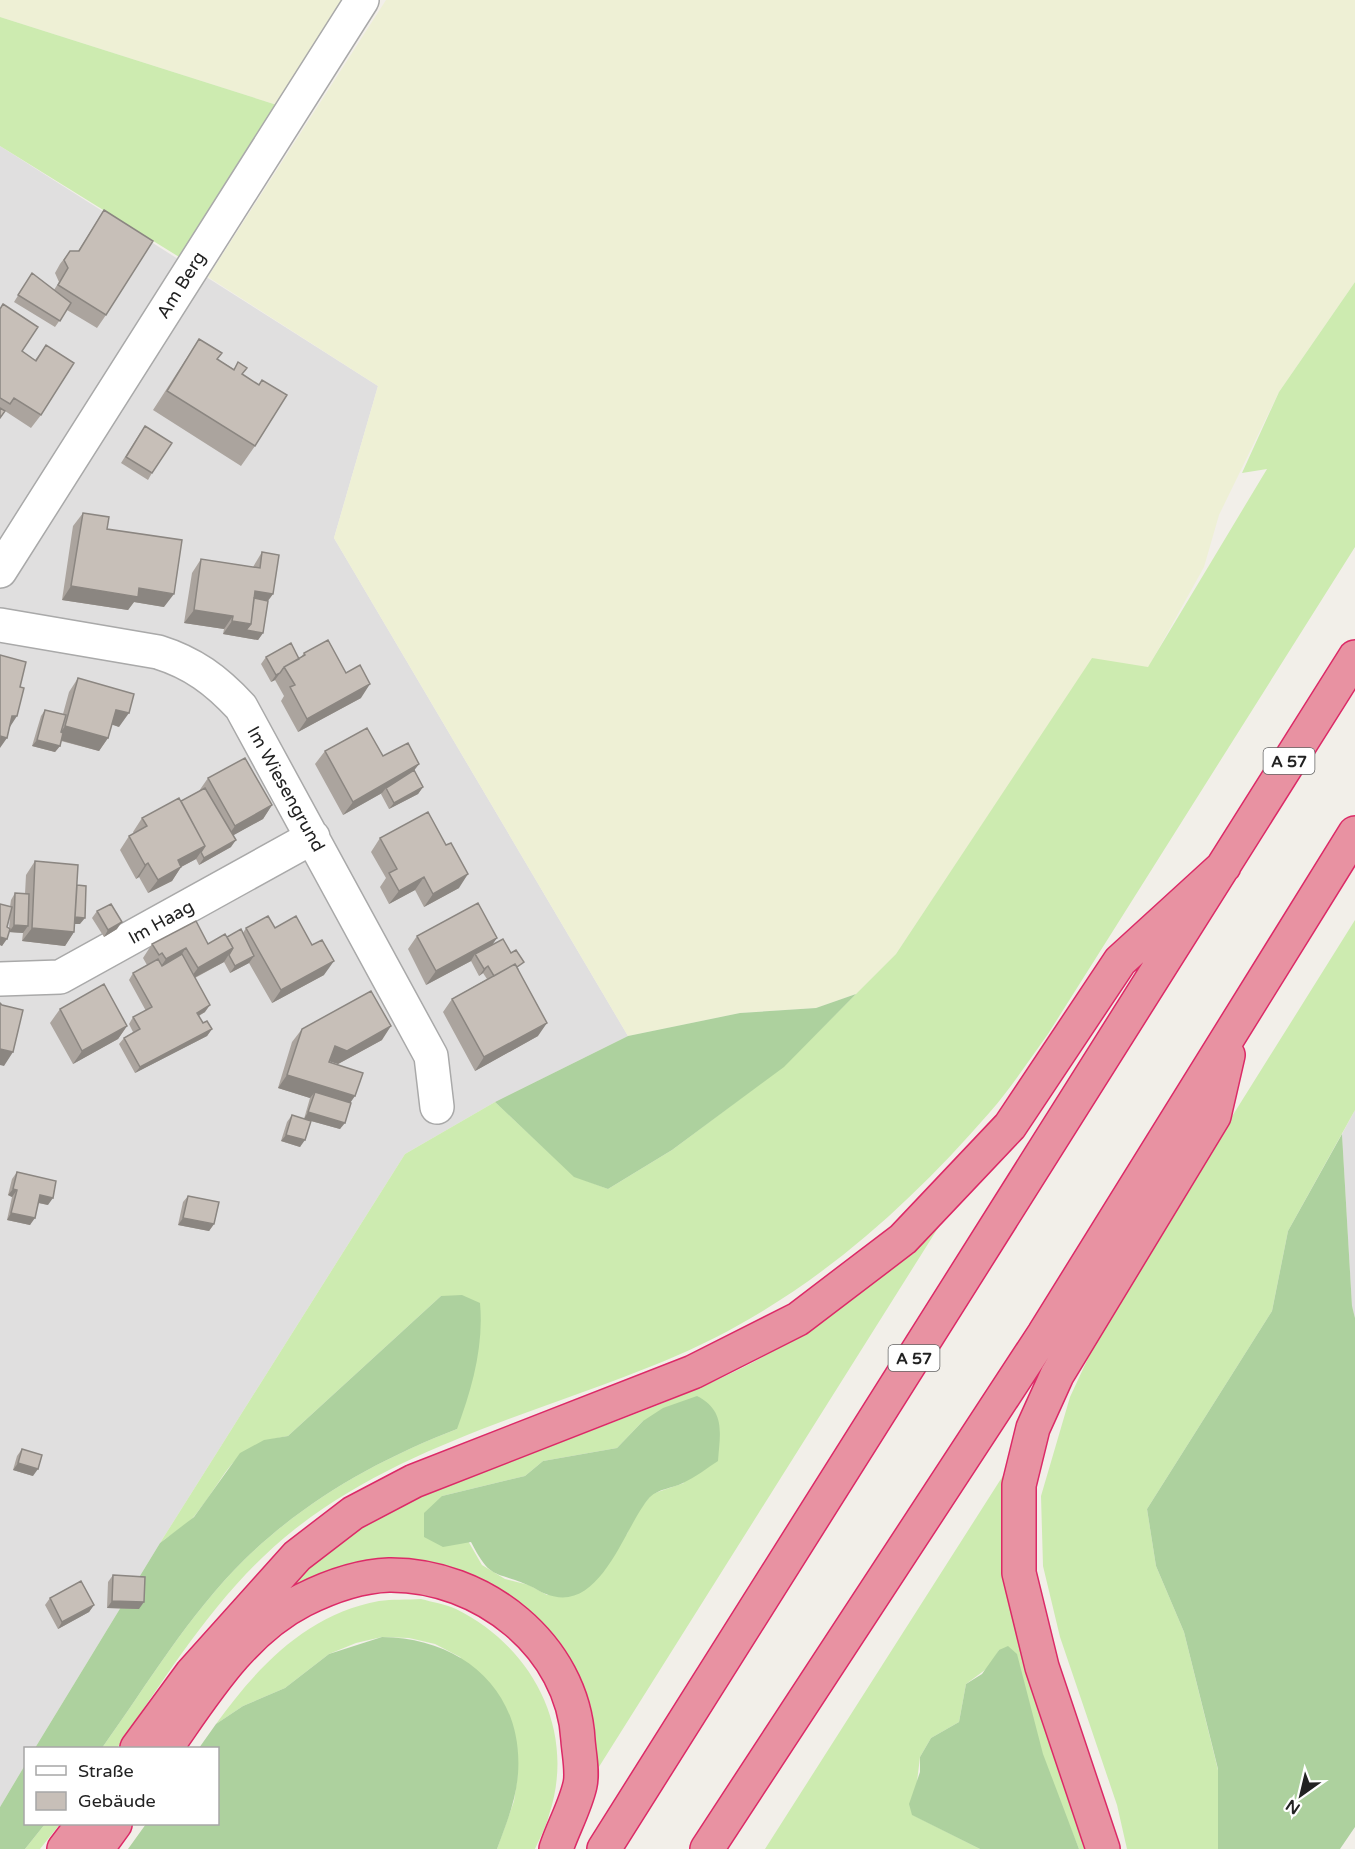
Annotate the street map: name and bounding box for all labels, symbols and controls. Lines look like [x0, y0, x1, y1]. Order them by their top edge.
street label: Am Berg [152, 247, 210, 323]
street label: Im Wiesengrund [242, 722, 330, 856]
road number: A 57 [1264, 748, 1314, 774]
street label: Im Haag [124, 895, 198, 949]
road number: A 57 [888, 1345, 940, 1371]
legend [24, 1747, 219, 1825]
text: Straße [78, 1760, 134, 1782]
north arrow [1271, 1765, 1331, 1825]
text: Gebäude [78, 1790, 156, 1812]
text: N [1282, 1795, 1304, 1818]

